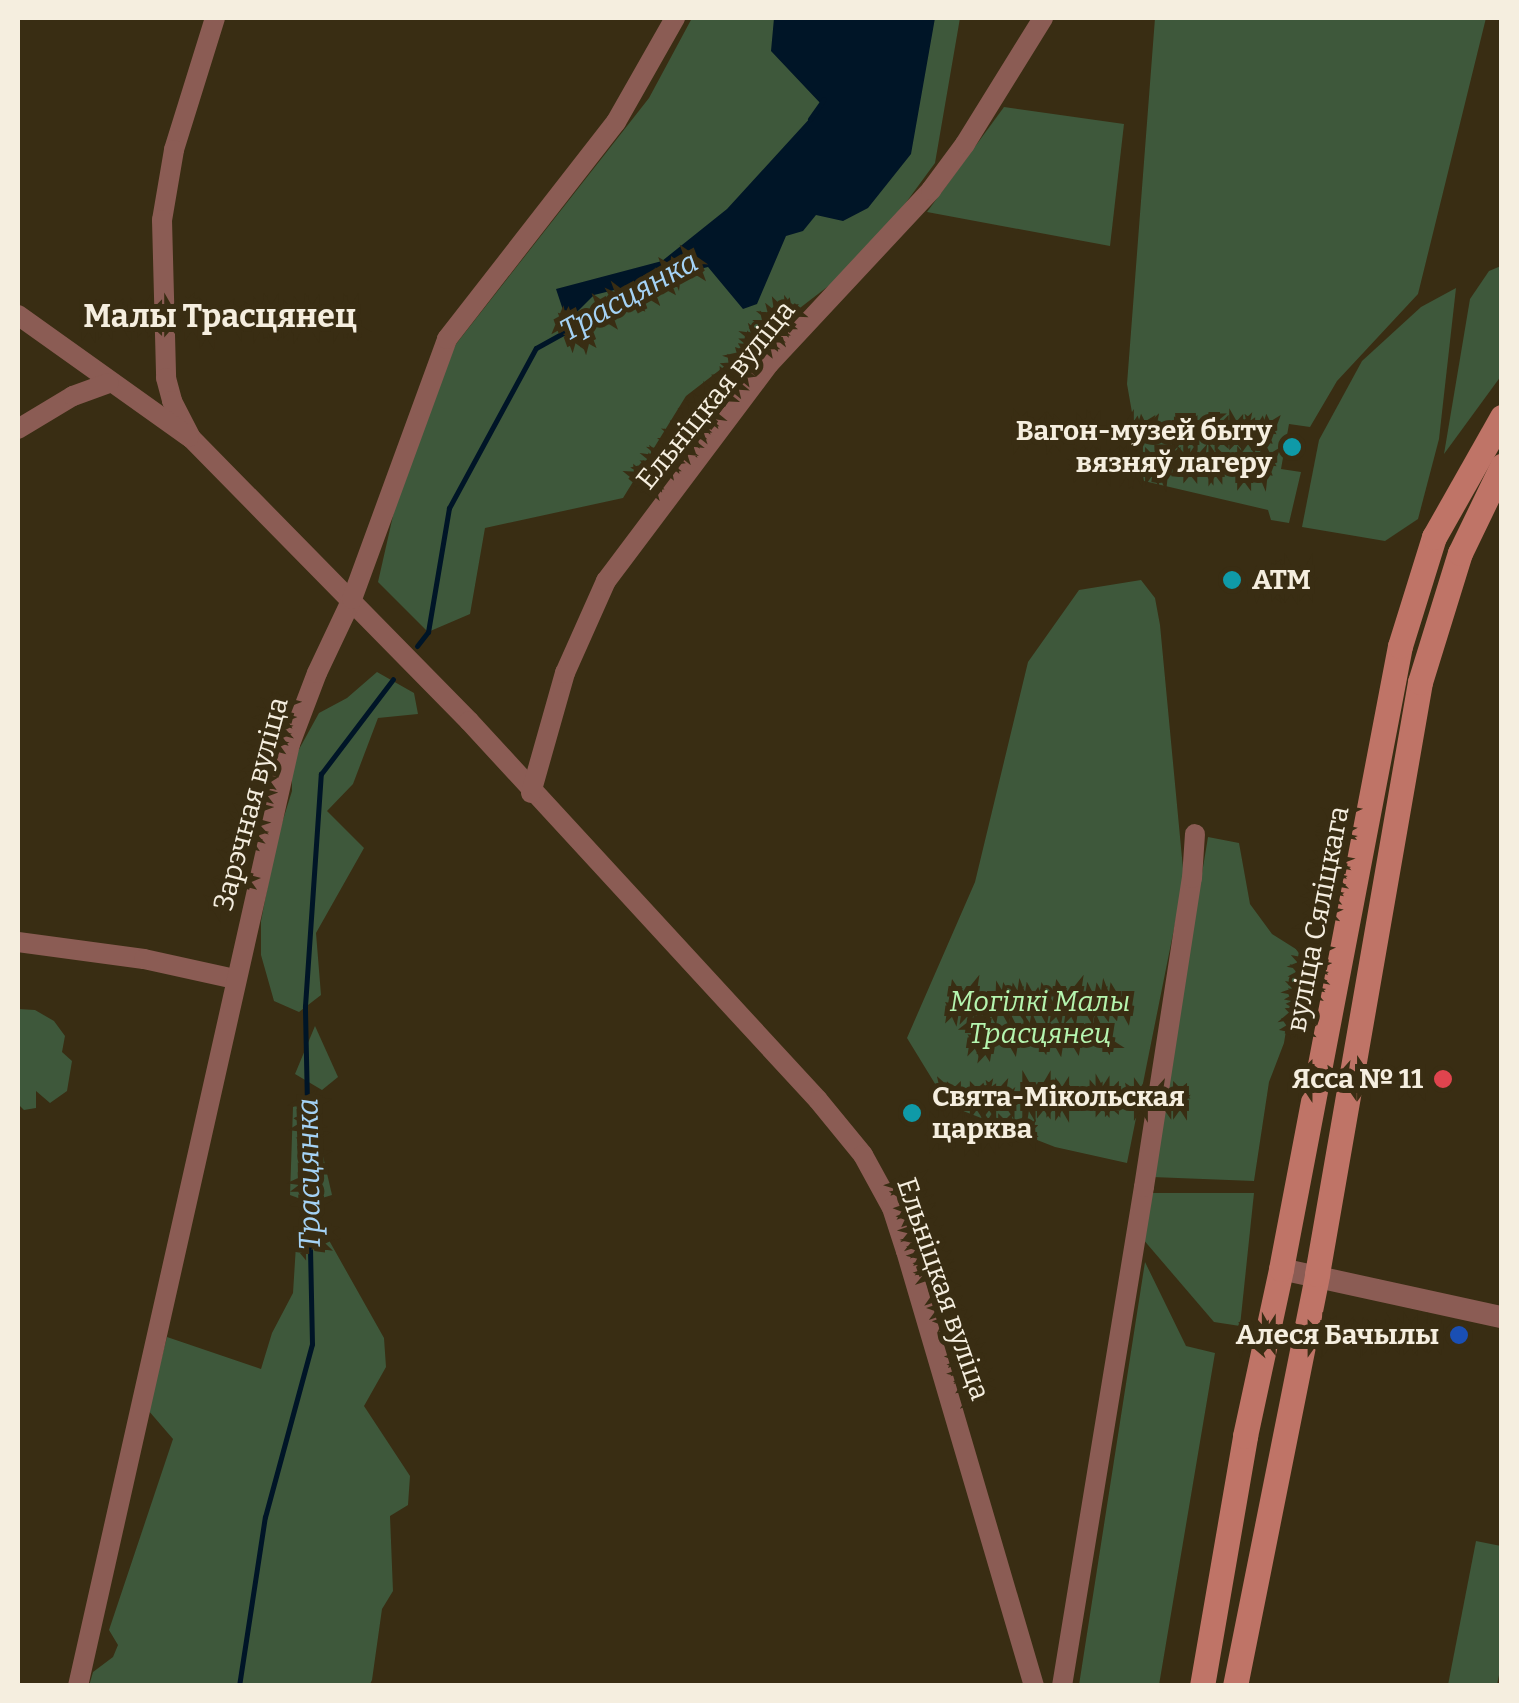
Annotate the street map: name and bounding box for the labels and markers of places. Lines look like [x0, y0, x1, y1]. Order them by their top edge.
place label: Вагон-музей быту вязняў лагеру [1016, 414, 1272, 480]
marker: Вагон-музей быту вязняў лагеру [1281, 436, 1303, 458]
place label: АТМ [1252, 563, 1311, 597]
marker: АТМ [1221, 569, 1243, 591]
place label: Ясса № 11 [1292, 1062, 1423, 1096]
marker: Ясса № 11 [1432, 1068, 1454, 1090]
place label: Свята-Мікольская царква [932, 1080, 1185, 1146]
marker: Свята-Мікольская царква [901, 1102, 923, 1124]
place label: Алеся Бачылы [1236, 1318, 1439, 1352]
marker: Алеся Бачылы [1448, 1324, 1470, 1346]

